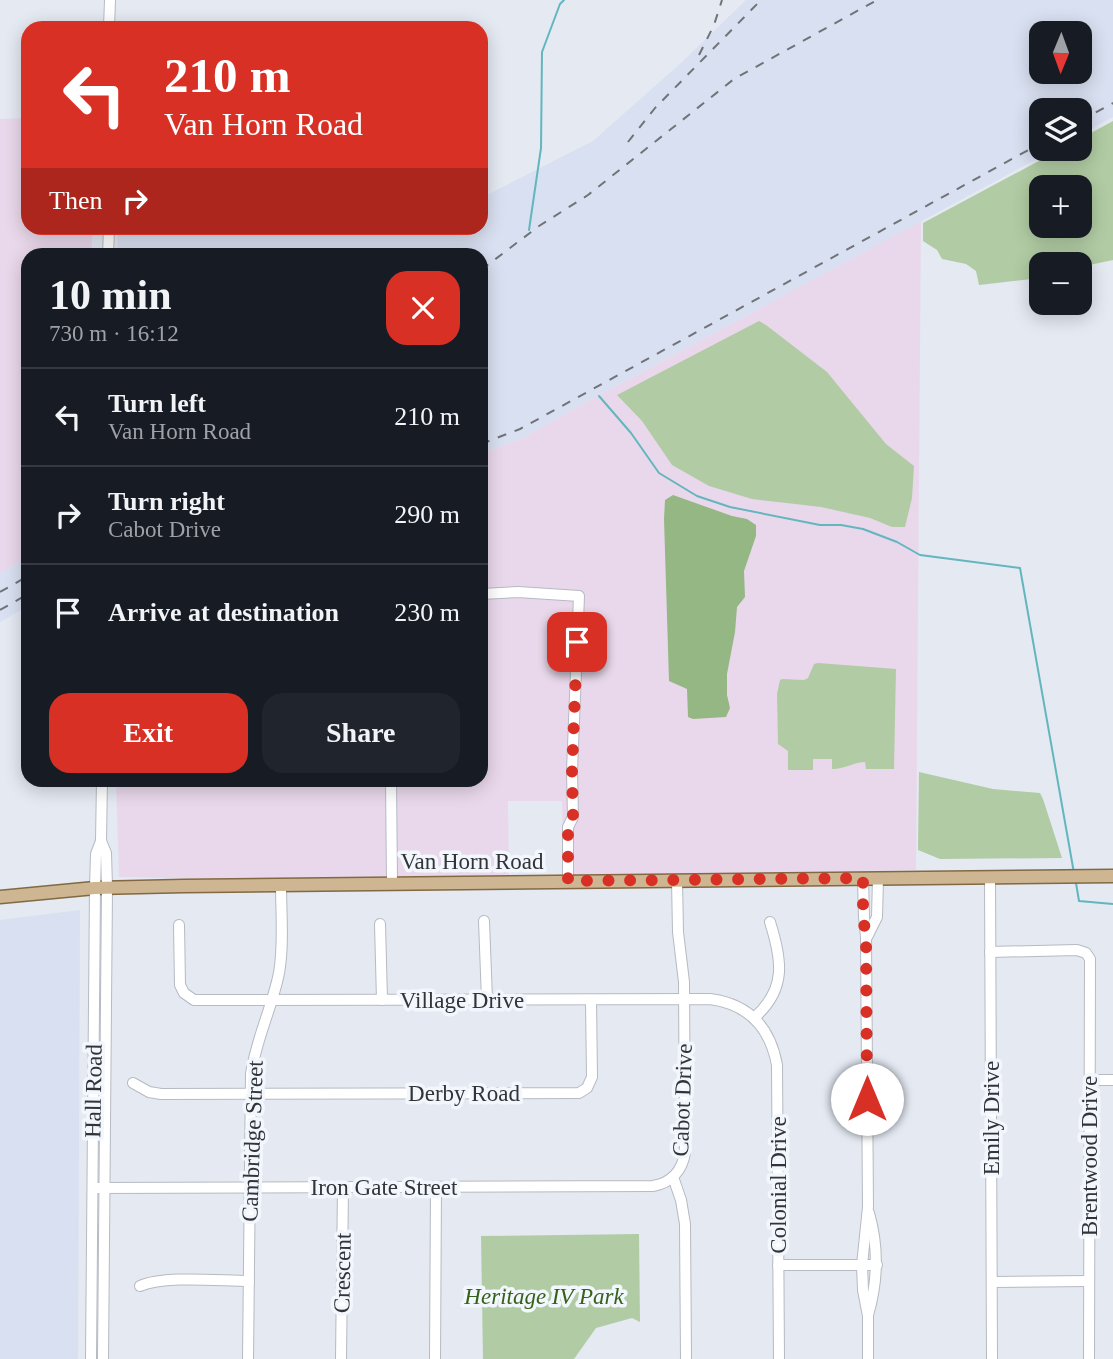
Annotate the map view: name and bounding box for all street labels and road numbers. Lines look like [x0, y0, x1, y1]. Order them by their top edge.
street label: Van Horn Road [400, 849, 544, 874]
street label: Village Drive [400, 988, 524, 1013]
street label: Hall Road [80, 1043, 107, 1138]
street label: Cabot Drive [668, 1043, 697, 1157]
street label: Cambridge Street [237, 1059, 268, 1222]
street label: Emily Drive [979, 1061, 1004, 1175]
street label: Brentwood Drive [1077, 1076, 1102, 1236]
street label: Derby Road [408, 1081, 520, 1106]
street label: Colonial Drive [766, 1116, 791, 1254]
street label: Iron Gate Street [311, 1175, 458, 1200]
street label: Crescent [329, 1232, 356, 1313]

